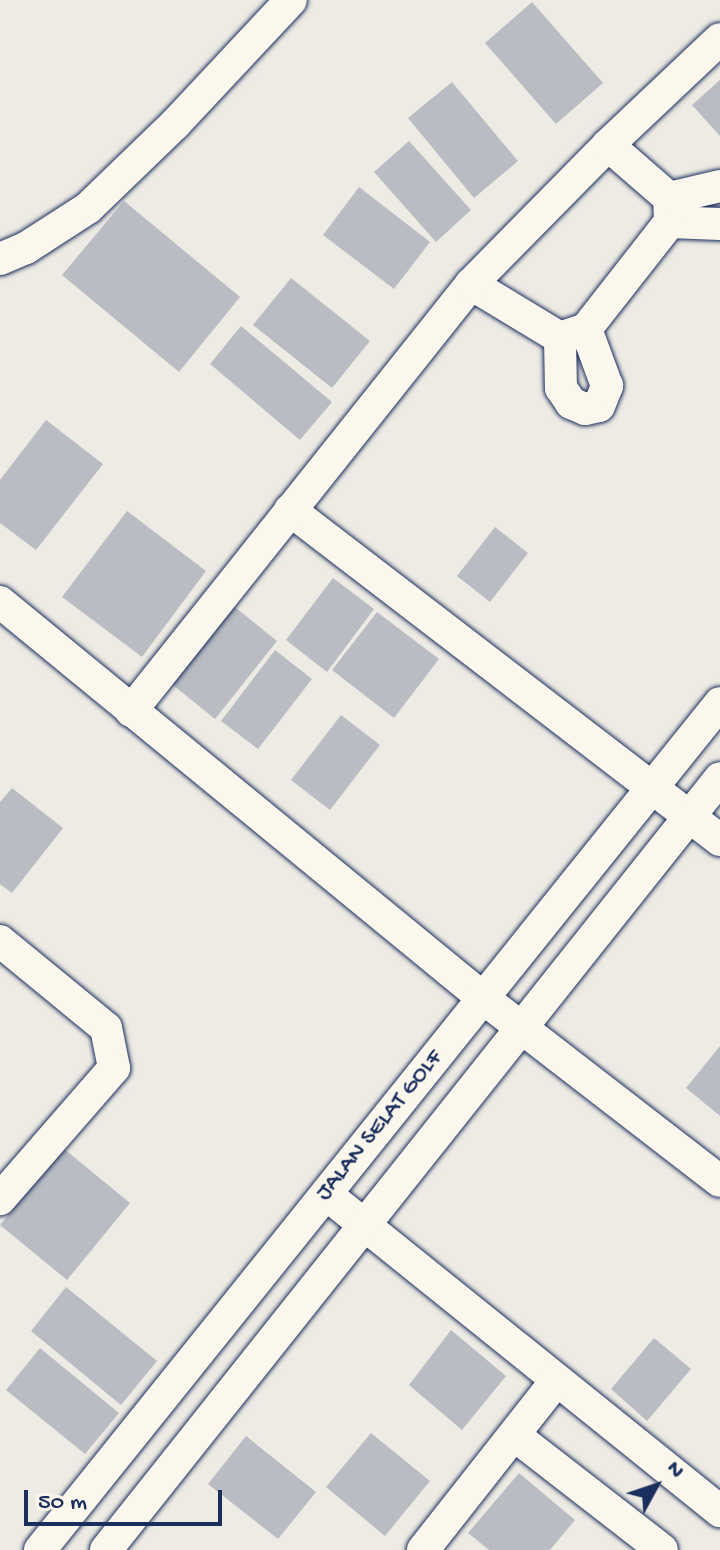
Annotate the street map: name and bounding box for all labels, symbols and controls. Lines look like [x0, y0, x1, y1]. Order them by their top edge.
street label: JALAN SELAT GOLF [310, 1045, 450, 1207]
north arrow [616, 1446, 696, 1526]
text: N [660, 1457, 689, 1484]
scale bar [28, 1474, 226, 1524]
text: 50 m [38, 1489, 87, 1518]

